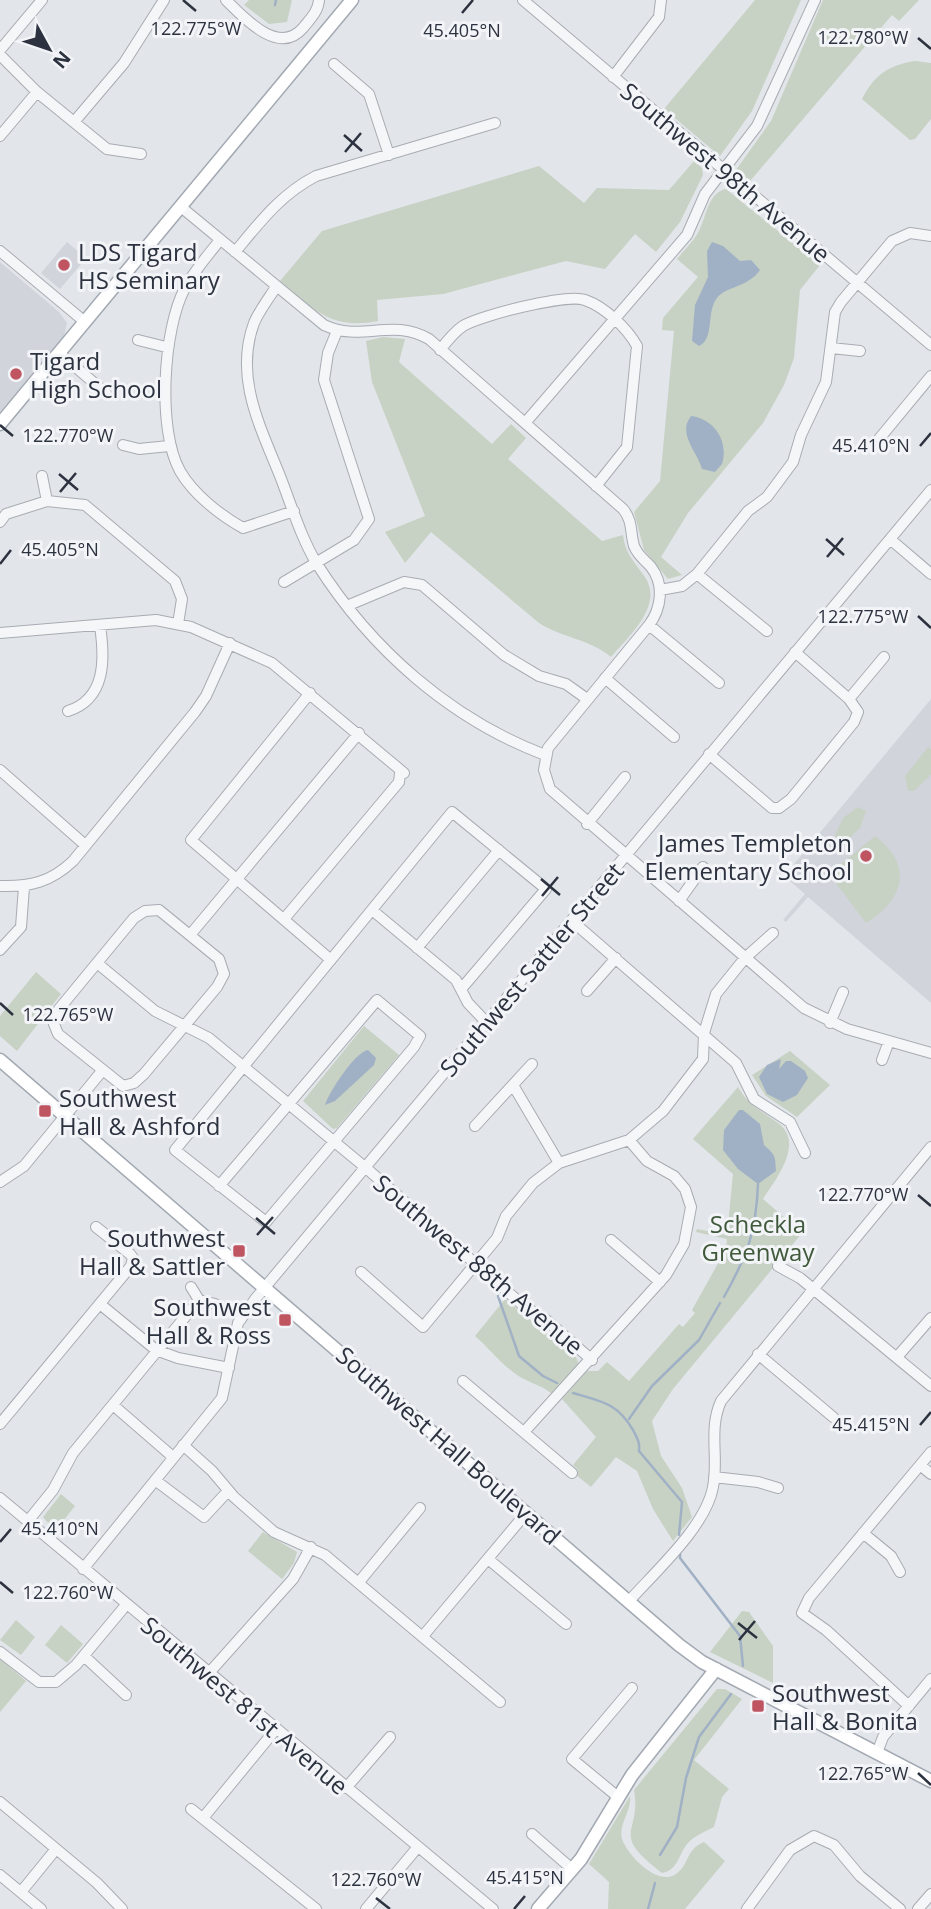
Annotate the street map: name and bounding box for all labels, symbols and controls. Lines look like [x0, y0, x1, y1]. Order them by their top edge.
north arrow [14, 14, 84, 84]
text: 122.775°W [151, 16, 242, 40]
text: 45.405°N [423, 18, 501, 42]
text: 122.780°W [818, 25, 909, 49]
text: N [47, 46, 77, 74]
street label: Southwest 98th Avenue [614, 74, 838, 270]
place label: LDS Tigard HS Seminary [78, 235, 221, 296]
marker: LDS Tigard HS Seminary [56, 257, 72, 273]
place label: Tigard High School [30, 344, 162, 405]
marker: Tigard High School [8, 366, 24, 382]
text: 122.770°W [23, 423, 114, 447]
text: 45.410°N [832, 433, 910, 457]
text: 45.405°N [21, 537, 99, 561]
text: 122.775°W [818, 604, 909, 628]
place label: James Templeton Elementary School [644, 826, 852, 887]
marker: James Templeton Elementary School [858, 848, 874, 864]
street label: Southwest Sattler Street [432, 855, 630, 1083]
text: 122.765°W [23, 1002, 114, 1026]
place label: Southwest Hall & Ashford [59, 1081, 220, 1142]
marker: Southwest Hall & Ashford [37, 1103, 53, 1119]
street label: Southwest 88th Avenue [367, 1166, 591, 1362]
text: 122.770°W [818, 1182, 909, 1206]
park label: Scheckla Greenway [702, 1207, 815, 1268]
place label: Southwest Hall & Sattler [79, 1221, 225, 1282]
marker: Southwest Hall & Sattler [231, 1243, 247, 1259]
place label: Southwest Hall & Ross [146, 1290, 271, 1351]
marker: Southwest Hall & Ross [277, 1312, 293, 1328]
street label: Southwest Hall Boulevard [330, 1338, 568, 1552]
text: 45.415°N [832, 1412, 910, 1436]
text: 45.410°N [21, 1516, 99, 1540]
text: 122.760°W [23, 1580, 114, 1604]
street label: Southwest 81st Avenue [134, 1608, 356, 1802]
place label: Southwest Hall & Bonita [772, 1676, 918, 1737]
marker: Southwest Hall & Bonita [750, 1698, 766, 1714]
text: 122.765°W [818, 1761, 909, 1785]
text: 45.415°N [486, 1865, 564, 1889]
text: 122.760°W [331, 1867, 422, 1891]

